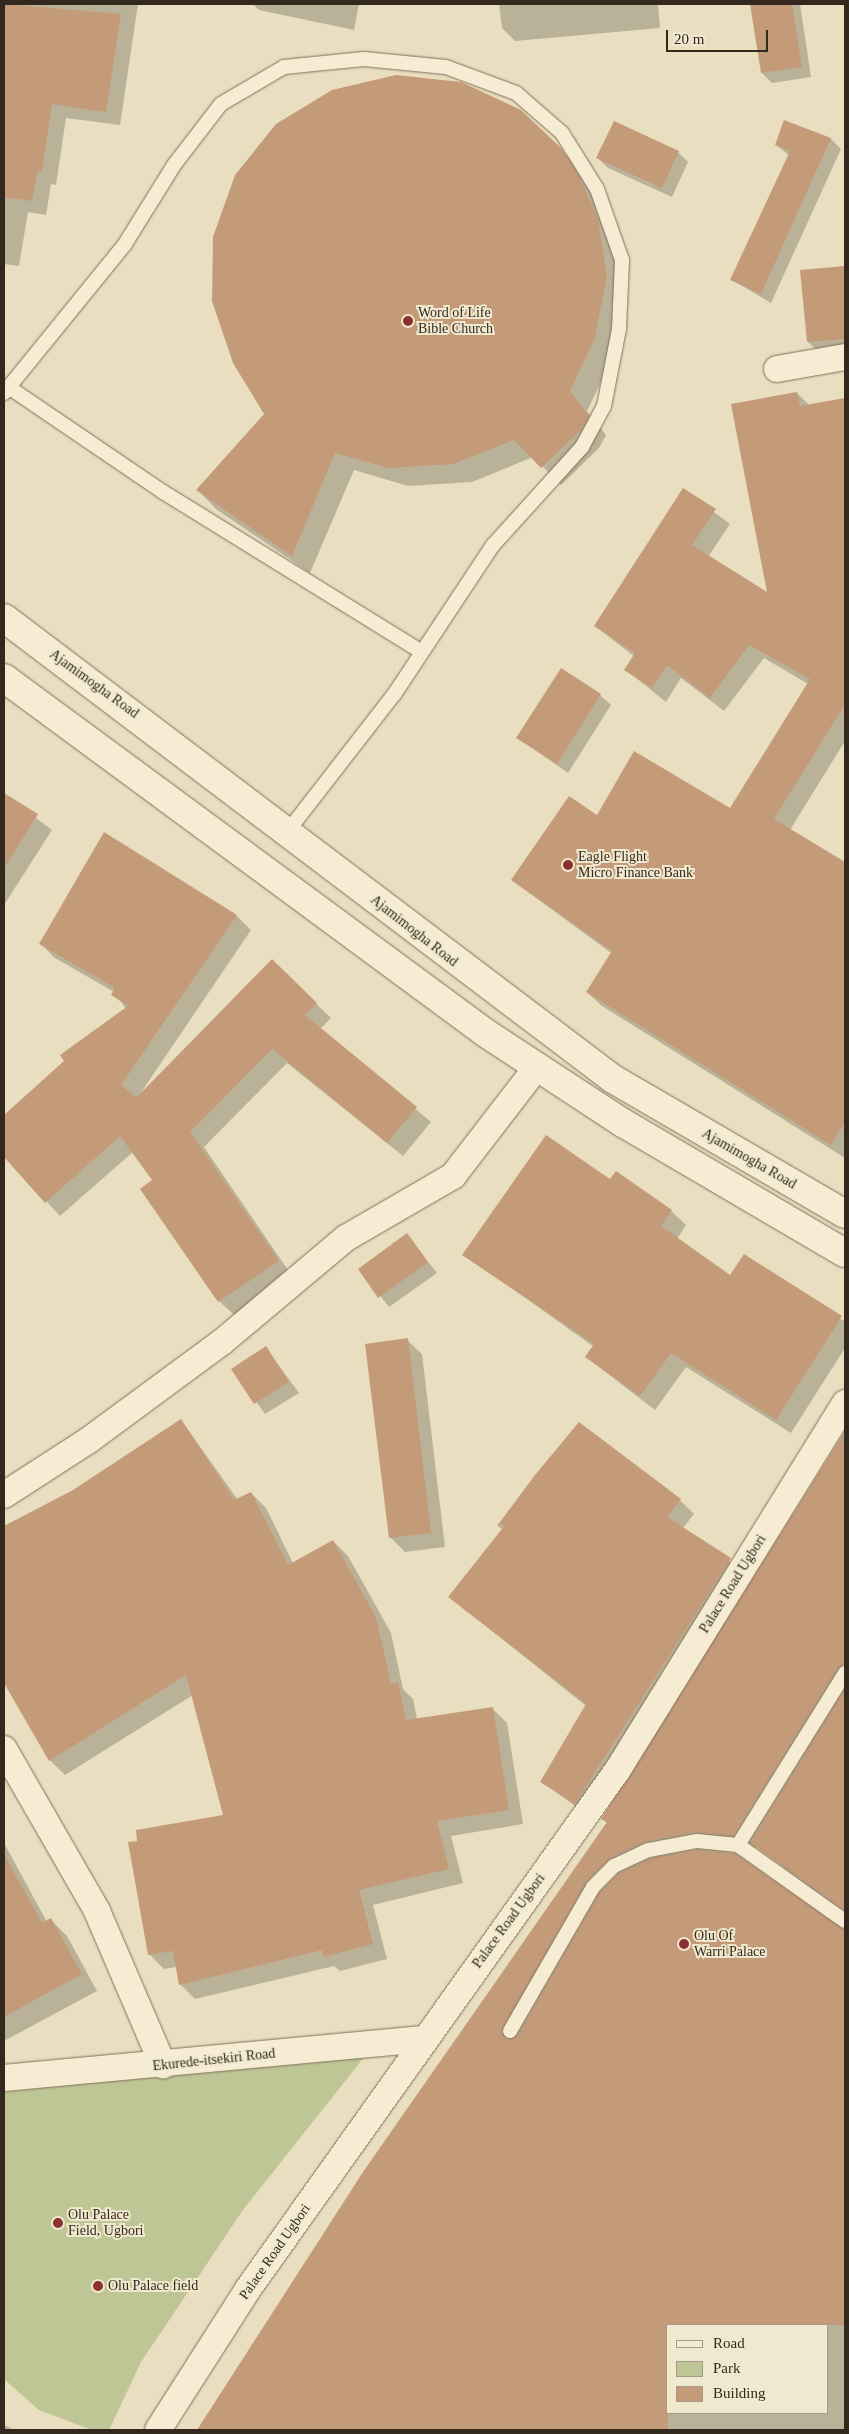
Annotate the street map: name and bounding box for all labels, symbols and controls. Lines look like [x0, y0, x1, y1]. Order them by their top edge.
scale bar [669, 20, 772, 52]
text: 20 m [674, 31, 704, 47]
place label: Word of Life Bible Church [418, 305, 493, 338]
marker: Word of Life Bible Church [402, 315, 414, 327]
street label: Ajamimogha Road [46, 646, 142, 722]
place label: Eagle Flight Micro Finance Bank [578, 849, 693, 882]
marker: Eagle Flight Micro Finance Bank [562, 859, 574, 871]
street label: Ajamimogha Road [367, 892, 461, 970]
street label: Ajamimogha Road [699, 1125, 799, 1193]
street label: Palace Road Ugbori [696, 1532, 770, 1636]
street label: Palace Road Ugbori [469, 1870, 549, 1972]
place label: Olu Of Warri Palace [694, 1928, 766, 1960]
marker: Olu Of Warri Palace [678, 1938, 690, 1950]
street label: Ekurede-itsekiri Road [152, 2045, 276, 2075]
street label: Palace Road Ugbori [236, 2201, 314, 2303]
place label: Olu Palace Field, Ugbori [68, 2207, 143, 2240]
marker: Olu Palace Field, Ugbori [52, 2217, 64, 2229]
place label: Olu Palace field [108, 2278, 198, 2294]
marker: Olu Palace field [92, 2280, 104, 2292]
legend [666, 2324, 829, 2414]
text: Road [713, 2335, 745, 2351]
text: Park [713, 2360, 741, 2376]
text: Building [713, 2385, 766, 2401]

